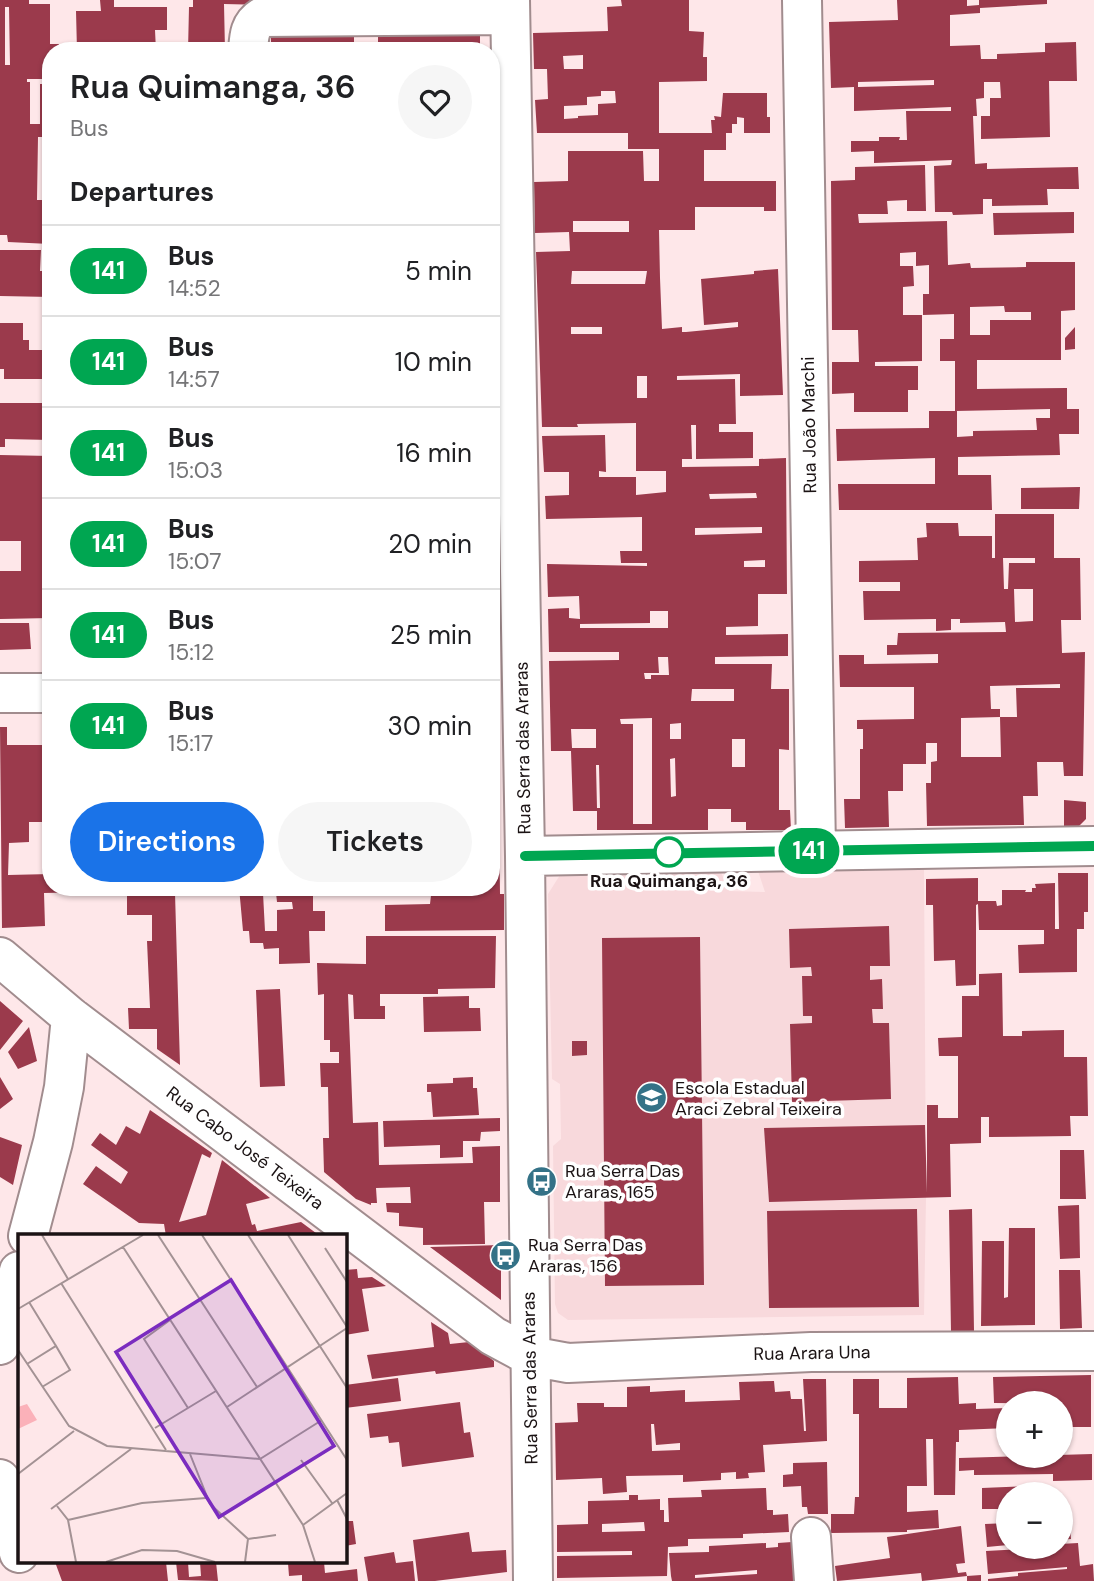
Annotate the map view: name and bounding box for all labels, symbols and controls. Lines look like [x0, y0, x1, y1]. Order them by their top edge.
text: Rua Quimanga, 36 [70, 65, 356, 108]
button: heart [398, 65, 472, 139]
text: Bus [70, 113, 109, 143]
text: Departures [70, 175, 214, 209]
text: Bus [168, 239, 214, 273]
text: 5 min [405, 254, 472, 288]
text: 141 [92, 255, 125, 286]
text: 14:52 [168, 273, 221, 303]
text: Bus [168, 330, 214, 364]
text: 10 min [395, 345, 472, 379]
text: 141 [92, 346, 125, 377]
street label: Rua João Marchi [796, 356, 822, 494]
text: 14:57 [168, 364, 220, 394]
text: Bus [168, 421, 214, 455]
text: 16 min [396, 436, 472, 470]
text: 141 [92, 437, 125, 468]
text: 15:03 [168, 455, 223, 485]
text: Bus [168, 512, 214, 546]
text: 20 min [388, 527, 472, 561]
text: 141 [92, 528, 125, 559]
text: 15:07 [168, 546, 222, 576]
text: Bus [168, 603, 214, 637]
text: 25 min [390, 618, 472, 652]
text: 141 [92, 619, 125, 650]
text: 15:12 [168, 637, 214, 667]
street label: Rua Serra das Araras [509, 661, 537, 835]
text: Bus [168, 694, 214, 728]
text: 30 min [388, 709, 472, 743]
text: 141 [92, 710, 125, 741]
text: 15:17 [168, 728, 213, 758]
button: Directions [70, 802, 264, 882]
button: Tickets [278, 802, 472, 882]
line badge: 141 [769, 828, 849, 874]
text: 141 [792, 835, 826, 866]
marker: Rua Quimanga, 36 [654, 837, 684, 867]
place label: Rua Quimanga, 36 [590, 869, 748, 893]
place label: Escola Estadual Araci Zebral Teixeira [675, 1076, 842, 1121]
street label: Rua Cabo José Teixeira [161, 1081, 329, 1215]
school or university icon: Escola Estadual Araci Zebral Teixeira [635, 1081, 669, 1115]
place label: Rua Serra Das Araras, 165 [565, 1159, 680, 1204]
bus stop icon: Rua Serra Das Araras, 165 [525, 1164, 559, 1198]
place label: Rua Serra Das Araras, 156 [528, 1233, 643, 1278]
inset map [18, 1234, 346, 1564]
bus stop icon: Rua Serra Das Araras, 156 [488, 1238, 522, 1272]
street label: Rua Serra das Araras [516, 1291, 544, 1465]
street label: Rua Arara Una [753, 1340, 871, 1366]
map controls [996, 1391, 1073, 1559]
button: + [996, 1391, 1073, 1468]
button: − [996, 1482, 1073, 1559]

